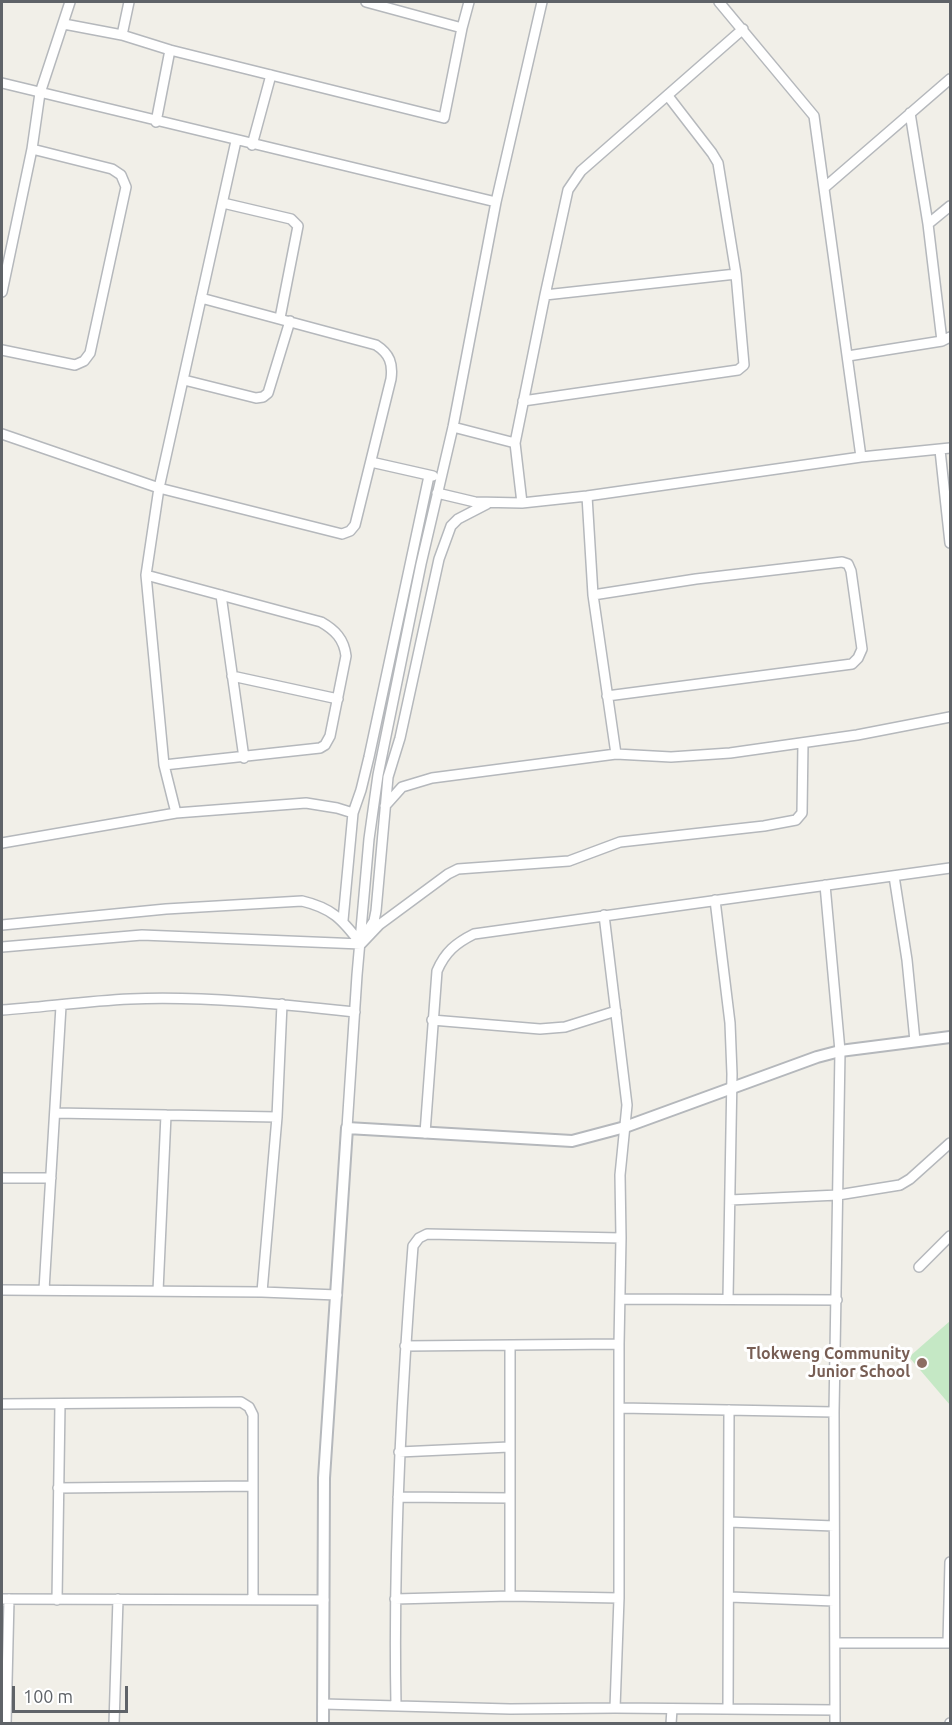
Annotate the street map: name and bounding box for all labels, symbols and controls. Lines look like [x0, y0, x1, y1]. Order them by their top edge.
place label: Tlokweng Community Junior School [747, 1344, 910, 1382]
marker: Tlokweng Community Junior School [915, 1356, 929, 1370]
scale bar [15, 1674, 130, 1712]
text: 100 m [23, 1686, 73, 1706]

